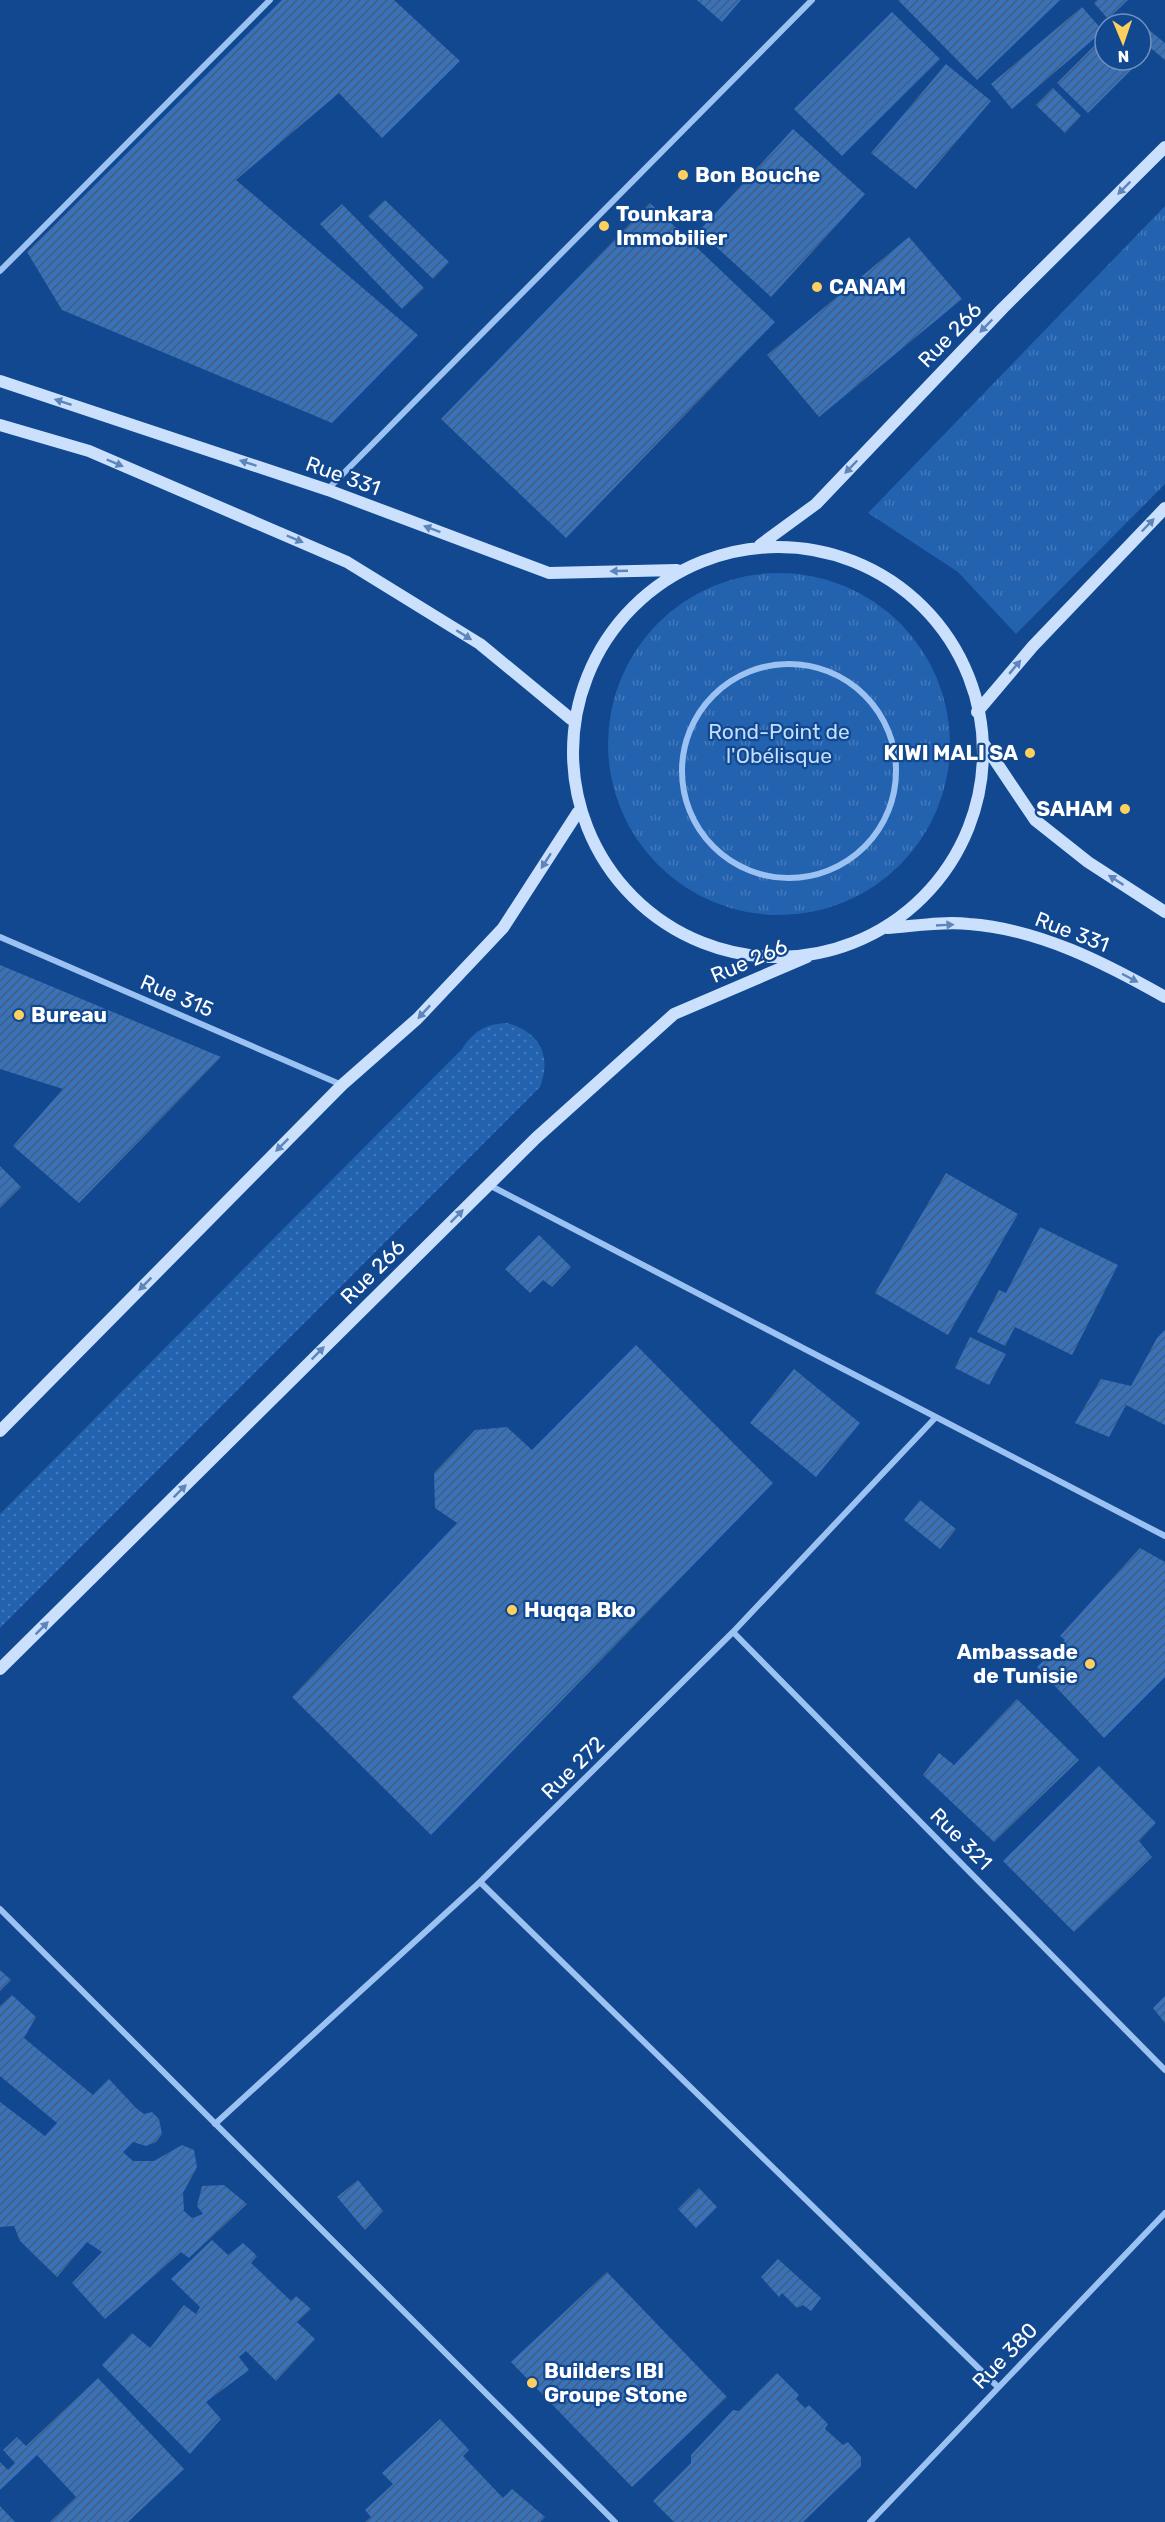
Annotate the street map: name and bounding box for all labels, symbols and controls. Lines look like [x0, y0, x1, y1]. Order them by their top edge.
north arrow [1093, 12, 1153, 72]
text: N [1117, 47, 1130, 66]
place label: Bon Bouche [695, 162, 820, 187]
marker: Bon Bouche [676, 168, 690, 182]
one-way arrow [1117, 181, 1131, 195]
place label: Tounkara Immobilier [616, 201, 728, 250]
marker: Tounkara Immobilier [597, 219, 611, 233]
place label: CANAM [829, 274, 906, 299]
marker: CANAM [810, 280, 824, 294]
street label: Rue 266 [913, 297, 987, 372]
one-way arrow [979, 319, 993, 334]
one-way arrow [54, 397, 72, 406]
street label: Rue 331 [303, 451, 384, 500]
one-way arrow [107, 458, 125, 468]
one-way arrow [239, 458, 257, 468]
one-way arrow [844, 460, 858, 475]
one-way arrow [1141, 519, 1155, 533]
one-way arrow [423, 524, 441, 533]
one-way arrow [286, 534, 304, 544]
one-way arrow [609, 567, 628, 576]
one-way arrow [456, 629, 472, 640]
one-way arrow [1008, 660, 1021, 675]
park label: Rond-Point de l'Obélisque [708, 719, 850, 768]
place label: KIWI MALI SA [884, 740, 1018, 765]
marker: KIWI MALI SA [1023, 746, 1037, 760]
place label: SAHAM [1036, 796, 1113, 821]
marker: SAHAM [1118, 802, 1132, 816]
one-way arrow [541, 853, 552, 869]
one-way arrow [1108, 875, 1124, 886]
street label: Rue 331 [1032, 906, 1113, 957]
one-way arrow [936, 920, 955, 929]
street label: Rue 266 [707, 933, 791, 988]
street label: Rue 315 [137, 969, 218, 1022]
one-way arrow [1122, 973, 1139, 983]
place label: Bureau [31, 1002, 107, 1027]
one-way arrow [418, 1004, 431, 1019]
marker: Bureau [12, 1008, 26, 1022]
one-way arrow [275, 1138, 289, 1152]
one-way arrow [449, 1210, 463, 1224]
street label: Rue 266 [335, 1234, 410, 1309]
one-way arrow [138, 1277, 152, 1291]
one-way arrow [311, 1347, 325, 1361]
one-way arrow [173, 1483, 187, 1498]
place label: Huqqa Bko [524, 1597, 636, 1622]
marker: Huqqa Bko [505, 1603, 519, 1617]
one-way arrow [34, 1621, 49, 1635]
place label: Ambassade de Tunisie [957, 1639, 1078, 1688]
marker: Ambassade de Tunisie [1083, 1657, 1097, 1671]
street label: Rue 272 [536, 1731, 609, 1804]
street label: Rue 321 [925, 1802, 998, 1875]
street label: Rue 380 [967, 2317, 1042, 2394]
place label: Builders IBI Groupe Stone [544, 2358, 688, 2407]
marker: Builders IBI Groupe Stone [525, 2376, 539, 2390]

